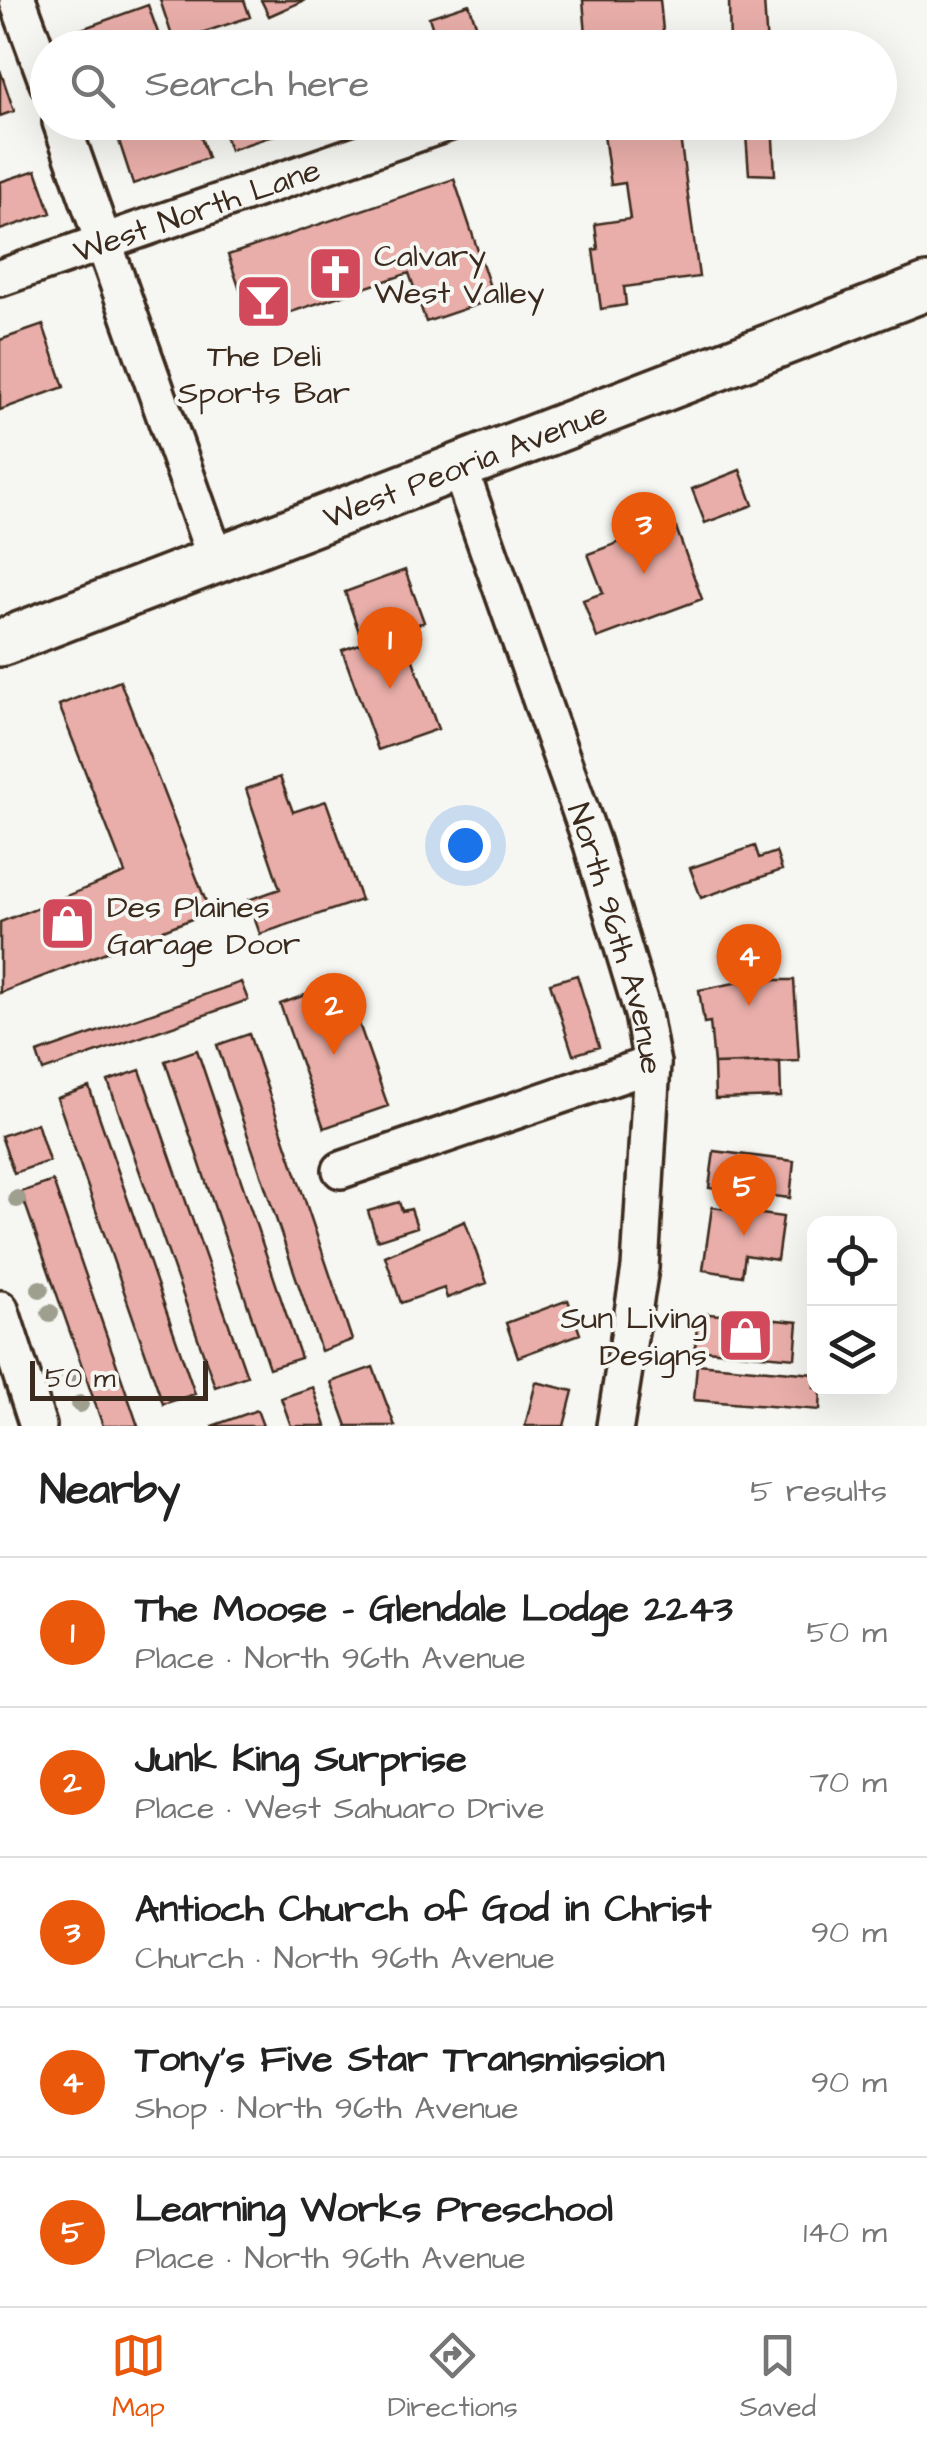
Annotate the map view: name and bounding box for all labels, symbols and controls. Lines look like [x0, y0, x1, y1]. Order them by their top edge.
search box [30, 30, 897, 140]
icon: search [65, 58, 120, 113]
text: Search here [145, 59, 369, 111]
street label: West North Lane [68, 148, 326, 275]
place label: Calvary West Valley [374, 234, 545, 316]
church icon: Calvary West Valley [305, 243, 365, 303]
bar icon: The Deli Sports Bar [234, 271, 294, 331]
place label: The Deli Sports Bar [178, 334, 351, 416]
street label: West Peoria Avenue [317, 391, 614, 541]
pin: 3 [612, 492, 676, 574]
pin: 1 [358, 606, 422, 689]
street label: North 96th Avenue [555, 797, 673, 1076]
your location [440, 820, 491, 871]
place label: Des Plaines Garage Door [107, 885, 301, 967]
shop icon: Des Plaines Garage Door [38, 894, 98, 954]
pin: 4 [716, 924, 782, 1006]
pin: 2 [302, 972, 366, 1055]
pin: 5 [712, 1154, 776, 1236]
map controls [807, 1216, 897, 1396]
button: locate [807, 1216, 897, 1306]
place label: Sun Living Designs [560, 1296, 707, 1378]
shop icon: Sun Living Designs [716, 1305, 776, 1365]
button: layers [807, 1306, 897, 1396]
scale bar [30, 1356, 208, 1400]
text: 50 m [45, 1359, 116, 1398]
text: Nearby [40, 1462, 180, 1520]
text: 5 results [750, 1469, 887, 1514]
text: The Moose - Glendale Lodge 2243 [135, 1584, 733, 1636]
text: 1 [70, 1610, 75, 1655]
text: 50 m [806, 1610, 887, 1655]
text: Place · North 96th Avenue [135, 1636, 526, 1681]
text: Junk King Surprise [135, 1734, 467, 1786]
text: 2 [63, 1760, 82, 1805]
text: 70 m [809, 1760, 887, 1805]
text: Place · West Sahuaro Drive [135, 1786, 544, 1831]
text: Antioch Church of God in Christ [135, 1884, 711, 1936]
text: 3 [64, 1910, 81, 1955]
text: 90 m [811, 1910, 887, 1955]
text: Church · North 96th Avenue [135, 1936, 555, 1981]
text: Tony's Five Star Transmission [135, 2034, 665, 2086]
text: 4 [62, 2060, 83, 2105]
text: 90 m [811, 2060, 887, 2105]
text: Shop · North 96th Avenue [135, 2086, 519, 2131]
text: Learning Works Preschool [135, 2184, 613, 2236]
text: 5 [61, 2210, 84, 2255]
text: 140 m [803, 2210, 887, 2255]
text: Place · North 96th Avenue [135, 2236, 526, 2281]
tab: Map [111, 2328, 166, 2427]
tab: Directions [388, 2328, 518, 2427]
tab: Saved [740, 2328, 816, 2427]

